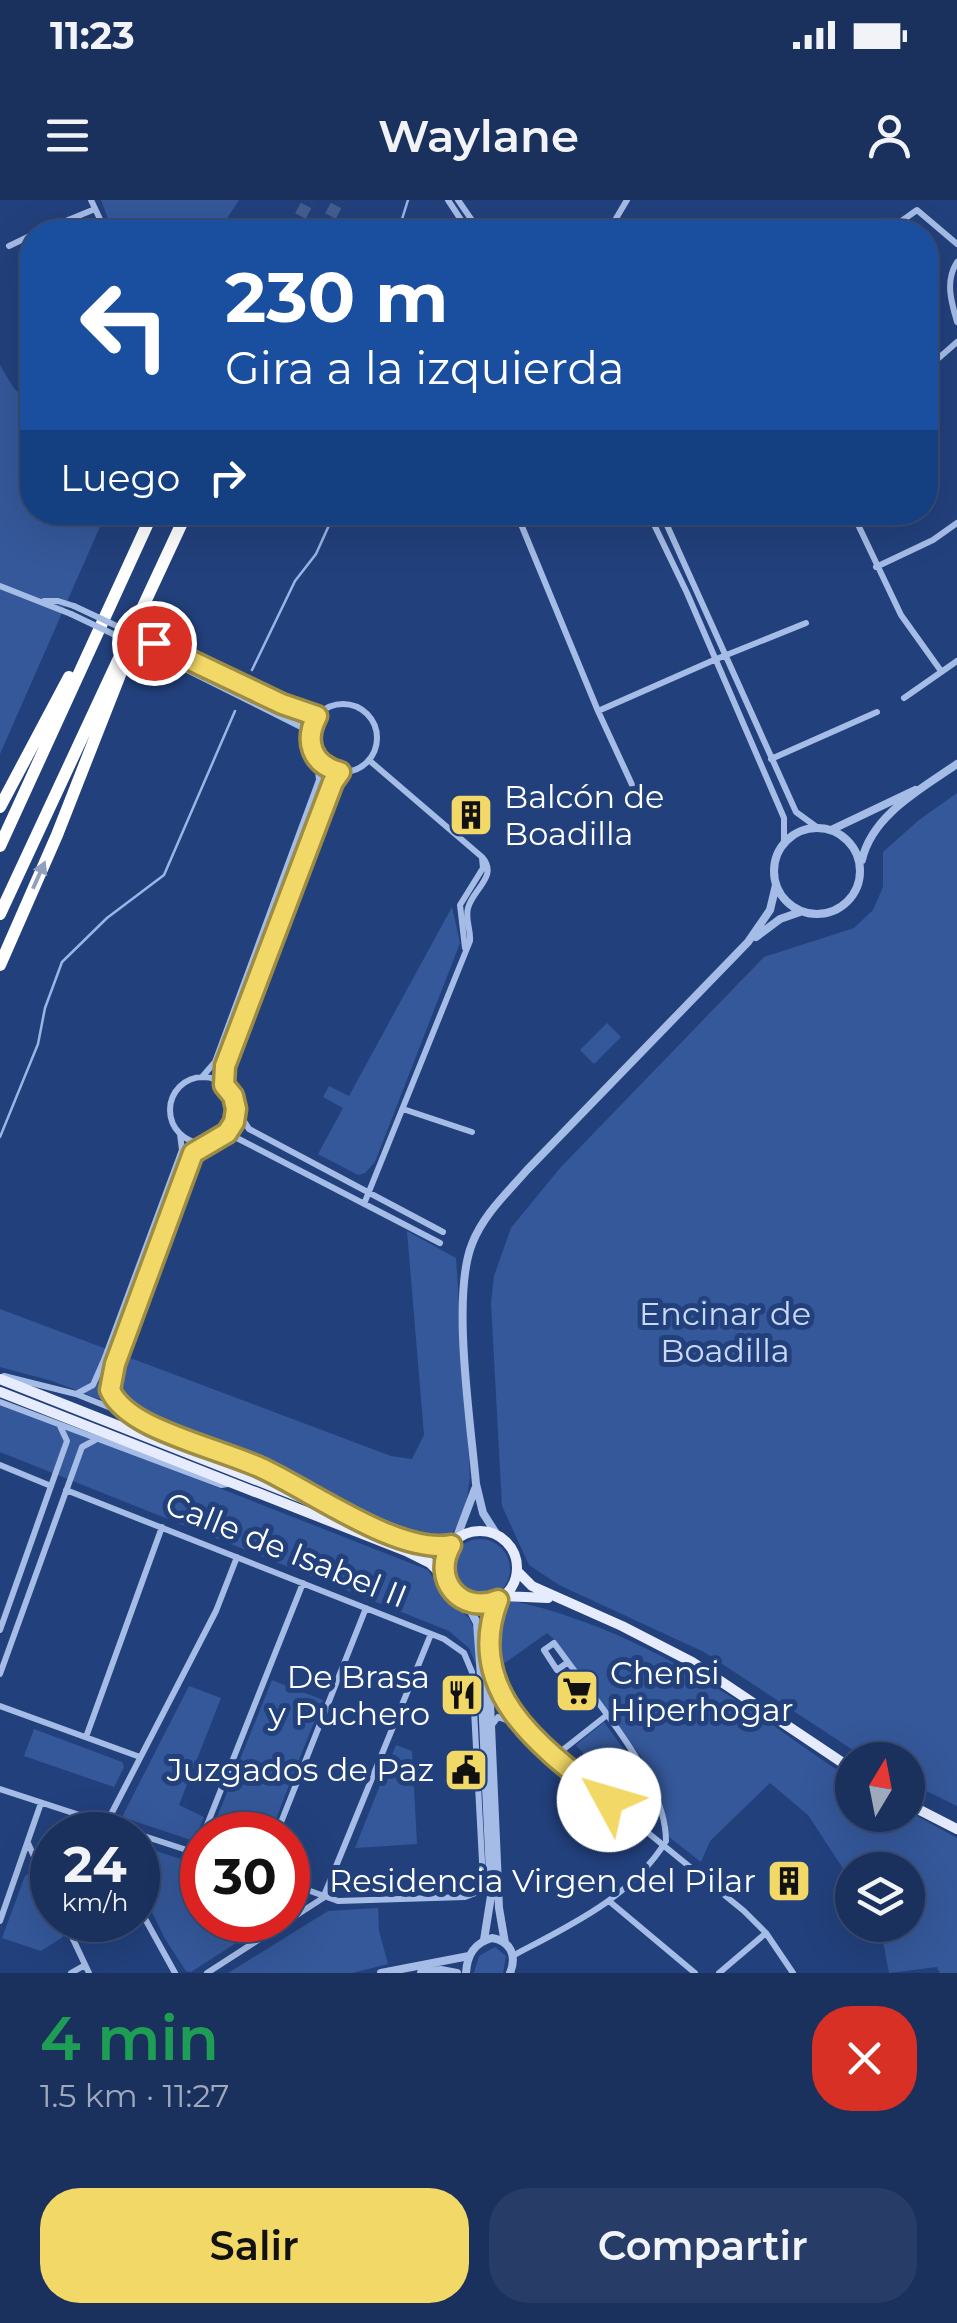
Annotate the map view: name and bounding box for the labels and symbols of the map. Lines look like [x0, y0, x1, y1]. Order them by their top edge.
pin [112, 601, 197, 686]
place label: Balcón de Boadilla [504, 777, 664, 853]
building icon: Balcón de Boadilla [448, 792, 494, 838]
one-way arrow [31, 860, 47, 890]
park label: Encinar de Boadilla [639, 1294, 811, 1370]
street label: Calle de Isabel II [160, 1483, 413, 1616]
place label: Chensi Hiperhogar [610, 1653, 794, 1729]
place label: De Brasa y Puchero [268, 1657, 430, 1733]
supermarket icon: Chensi Hiperhogar [554, 1668, 600, 1714]
restaurant icon: De Brasa y Puchero [439, 1672, 485, 1718]
north arrow [835, 1742, 925, 1832]
public building icon: Juzgados de Paz [443, 1747, 489, 1793]
position arrow [557, 1748, 661, 1852]
place label: Juzgados de Paz [166, 1750, 434, 1789]
speed limit sign: 30 [180, 1812, 310, 1942]
building icon: Residencia Virgen del Pilar [766, 1858, 812, 1904]
place label: Residencia Virgen del Pilar [329, 1861, 756, 1900]

